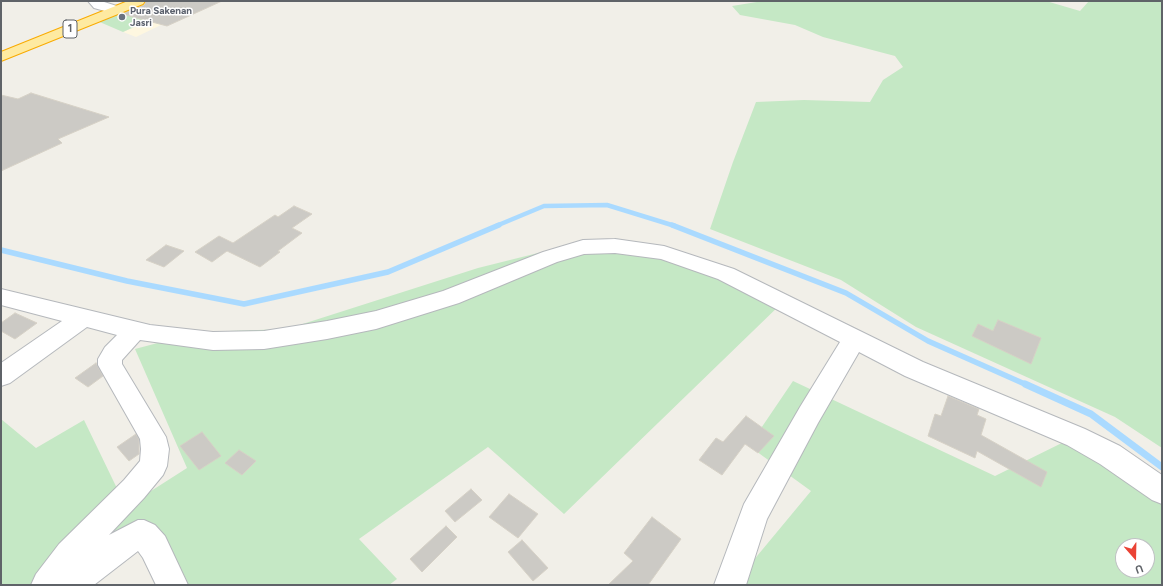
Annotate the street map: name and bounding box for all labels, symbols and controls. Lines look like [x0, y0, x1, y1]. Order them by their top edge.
place label: Pura Sakenan Jasri [130, 5, 192, 28]
marker: Pura Sakenan Jasri [117, 12, 127, 22]
road number: 1 [63, 20, 77, 38]
north arrow [1115, 538, 1155, 578]
text: U [1133, 561, 1145, 576]

